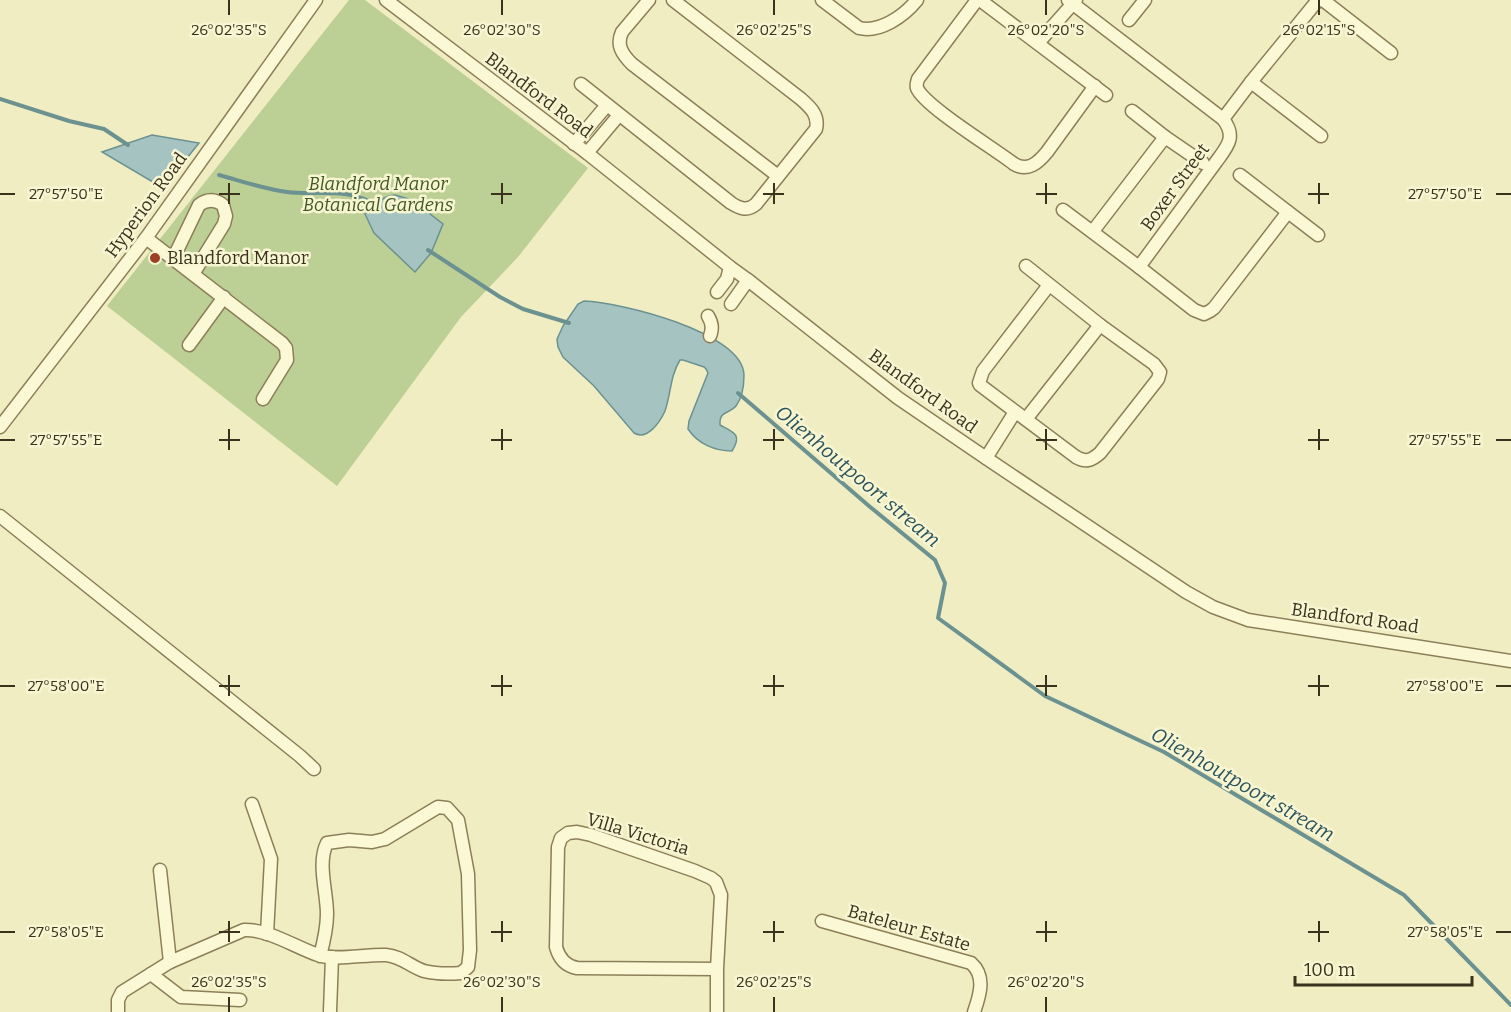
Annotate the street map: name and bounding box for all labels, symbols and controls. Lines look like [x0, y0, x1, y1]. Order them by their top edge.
text: 26°02'35"S [191, 21, 267, 39]
text: 26°02'30"S [463, 21, 541, 39]
text: 26°02'25"S [736, 21, 812, 39]
text: 26°02'20"S [1008, 21, 1084, 39]
text: 26°02'15"S [1282, 21, 1356, 39]
street label: Blandford Road [481, 47, 597, 143]
street label: Boxer Street [1136, 139, 1214, 235]
street label: Hyperion Road [100, 148, 192, 262]
park label: Blandford Manor Botanical Gardens [303, 173, 454, 216]
text: 27°57'50"E [29, 185, 103, 203]
text: 27°57'50"E [1408, 185, 1482, 203]
place label: Blandford Manor [167, 247, 309, 269]
marker: Blandford Manor [148, 251, 162, 265]
street label: Blandford Road [864, 344, 982, 438]
water label: Olienhoutpoort stream [771, 400, 945, 552]
text: 27°57'55"E [30, 431, 102, 449]
text: 27°57'55"E [1409, 431, 1481, 449]
street label: Blandford Road [1290, 598, 1421, 638]
text: 27°58'00"E [27, 677, 105, 695]
text: 27°58'00"E [1406, 677, 1484, 695]
water label: Olienhoutpoort stream [1147, 722, 1339, 846]
street label: Villa Victoria [584, 808, 692, 860]
street label: Bateleur Estate [845, 900, 973, 956]
text: 27°58'05"E [28, 923, 104, 941]
text: 27°58'05"E [1407, 923, 1483, 941]
scale bar [1295, 949, 1472, 987]
text: 100 m [1304, 959, 1355, 981]
text: 26°02'35"S [191, 973, 267, 991]
text: 26°02'30"S [463, 973, 541, 991]
text: 26°02'25"S [736, 973, 812, 991]
text: 26°02'20"S [1008, 973, 1084, 991]

